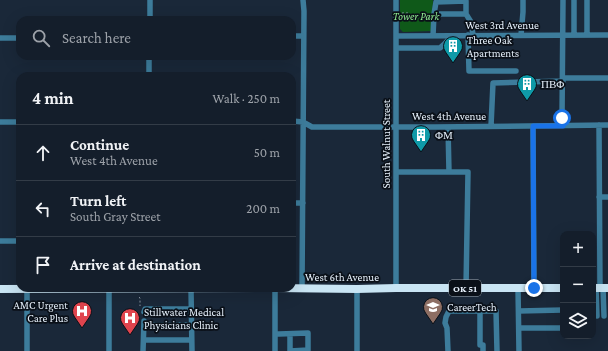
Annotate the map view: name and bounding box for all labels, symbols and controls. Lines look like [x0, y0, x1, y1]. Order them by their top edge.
park label: Tower Park [393, 10, 440, 22]
search box [16, 16, 296, 60]
street label: West 3rd Avenue [465, 19, 539, 31]
icon: search [30, 27, 52, 49]
text: Search here [62, 30, 131, 46]
place label: Three Oak Apartments [467, 34, 519, 60]
building icon: Three Oak Apartments [442, 35, 464, 63]
building icon: ΠΒΦ [516, 73, 538, 101]
place label: ΠΒΦ [541, 78, 564, 90]
text: 4 min [32, 89, 74, 108]
text: Walk · 250 m [212, 91, 280, 106]
street label: South Walnut Street [380, 99, 392, 188]
route start [553, 109, 571, 127]
street label: West 4th Avenue [412, 110, 486, 122]
building icon: ΦΜ [410, 124, 432, 152]
place label: ΦΜ [435, 129, 453, 141]
text: Continue [70, 137, 129, 153]
icon: ahead [32, 142, 54, 164]
text: 50 m [254, 145, 280, 160]
text: West 4th Avenue [70, 153, 158, 168]
text: Turn left [70, 193, 126, 209]
icon: left [32, 198, 54, 220]
text: 200 m [246, 201, 280, 216]
text: South Gray Street [70, 209, 161, 224]
map controls [560, 231, 596, 339]
button: + [560, 231, 596, 267]
icon: arrive [32, 254, 54, 276]
text: Arrive at destination [70, 257, 201, 273]
button: − [560, 267, 596, 303]
street label: West 6th Avenue [305, 271, 379, 283]
route end [525, 279, 543, 297]
road number: OK 51 [449, 280, 481, 296]
school or university icon: CareerTech [422, 296, 444, 324]
place label: AMC Urgent Care Plus [14, 299, 68, 324]
hospital icon: AMC Urgent Care Plus [71, 300, 93, 328]
place label: CareerTech [447, 301, 497, 313]
button: layers [560, 303, 596, 339]
place label: Stillwater Medical Physicians Clinic [144, 306, 224, 332]
hospital icon: Stillwater Medical Physicians Clinic [119, 307, 141, 335]

